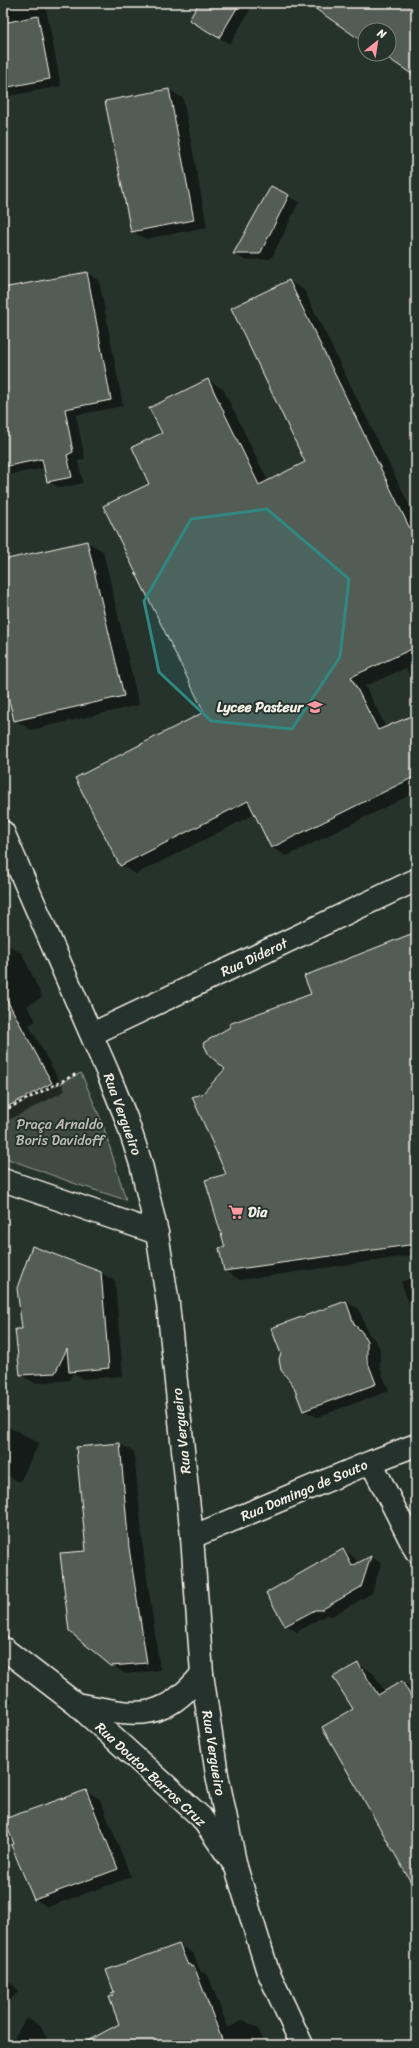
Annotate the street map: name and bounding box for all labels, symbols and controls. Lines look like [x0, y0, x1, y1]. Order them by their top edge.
north arrow [357, 22, 397, 62]
text: N [373, 23, 390, 44]
place label: Lycee Pasteur [217, 695, 304, 720]
school or university icon: Lycee Pasteur [306, 698, 324, 716]
street label: Rua Diderot [216, 930, 293, 984]
street label: Rua Vergueiro [96, 1070, 149, 1159]
park label: Praça Arnaldo Boris Davidoff [16, 1112, 107, 1153]
place label: Dia [248, 1200, 268, 1225]
supermarket icon: Dia [227, 1203, 245, 1221]
street label: Rua Vergueiro [165, 1387, 198, 1475]
street label: Rua Domingo de Souto [237, 1452, 372, 1529]
street label: Rua Vergueiro [194, 1709, 233, 1797]
street label: Rua Doutor Barros Cruz [89, 1716, 213, 1833]

